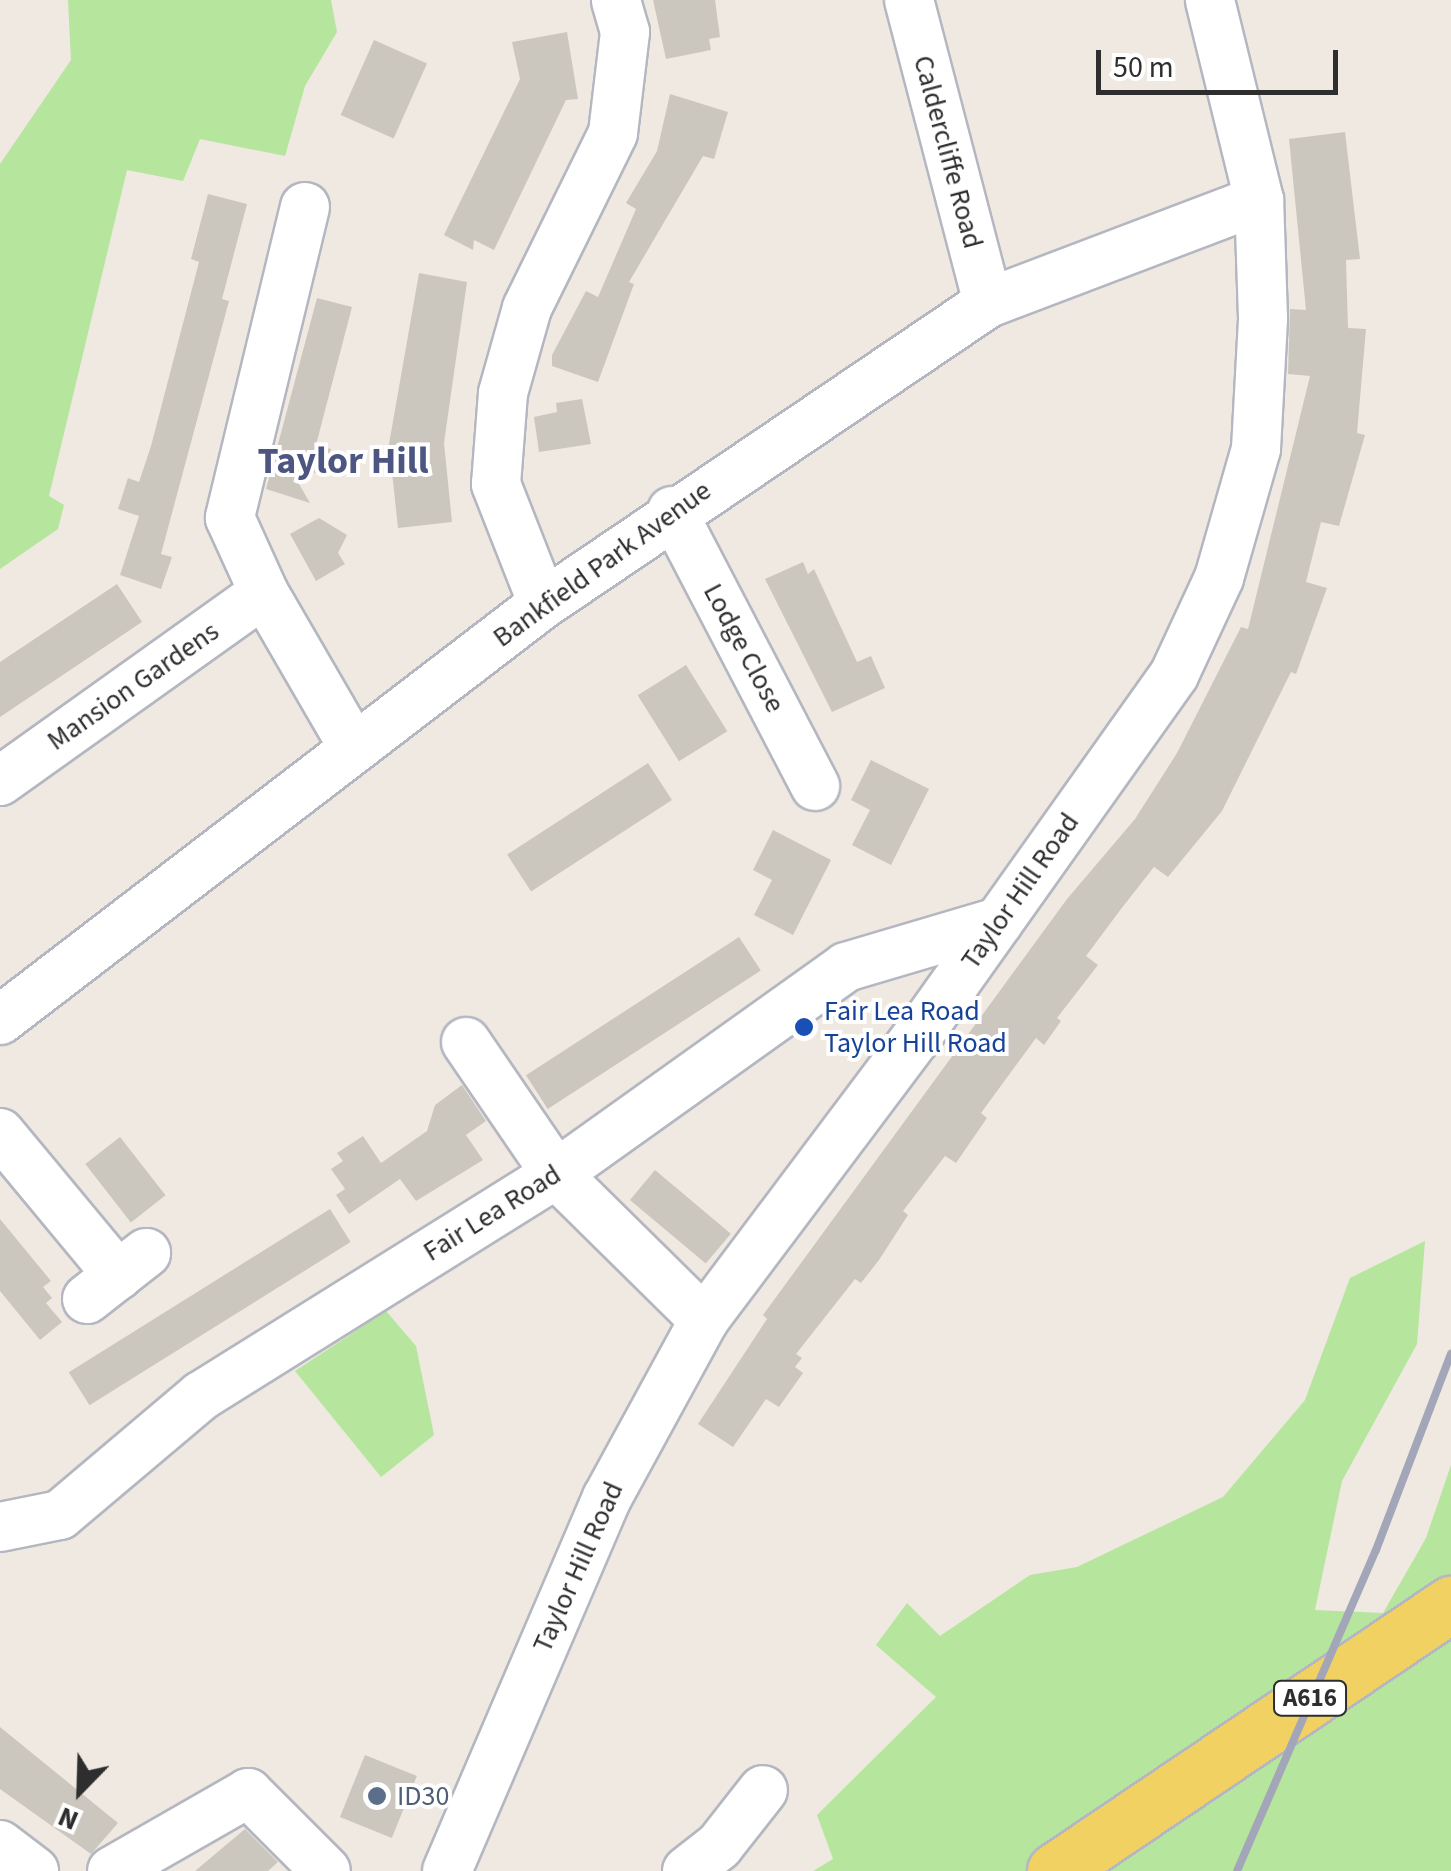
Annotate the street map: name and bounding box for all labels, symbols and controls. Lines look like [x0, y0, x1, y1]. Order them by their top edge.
scale bar [1101, 30, 1344, 92]
text: 50 m [1113, 46, 1174, 89]
street label: Caldercliffe Road [906, 52, 990, 252]
district label: Taylor Hill [257, 439, 429, 485]
street label: Bankfield Park Avenue [486, 474, 718, 654]
street label: Lodge Close [696, 578, 792, 718]
street label: Mansion Gardens [41, 614, 225, 758]
street label: Taylor Hill Road [954, 806, 1086, 976]
place label: Fair Lea Road Taylor Hill Road [824, 994, 1007, 1060]
marker: Fair Lea Road Taylor Hill Road [793, 1016, 815, 1038]
street label: Fair Lea Road [417, 1157, 567, 1269]
street label: Taylor Hill Road [525, 1477, 631, 1657]
road number: A616 [1272, 1678, 1348, 1718]
north arrow [30, 1741, 130, 1841]
place label: ID30 [397, 1779, 449, 1813]
marker: ID30 [366, 1785, 388, 1807]
text: N [52, 1797, 85, 1841]

